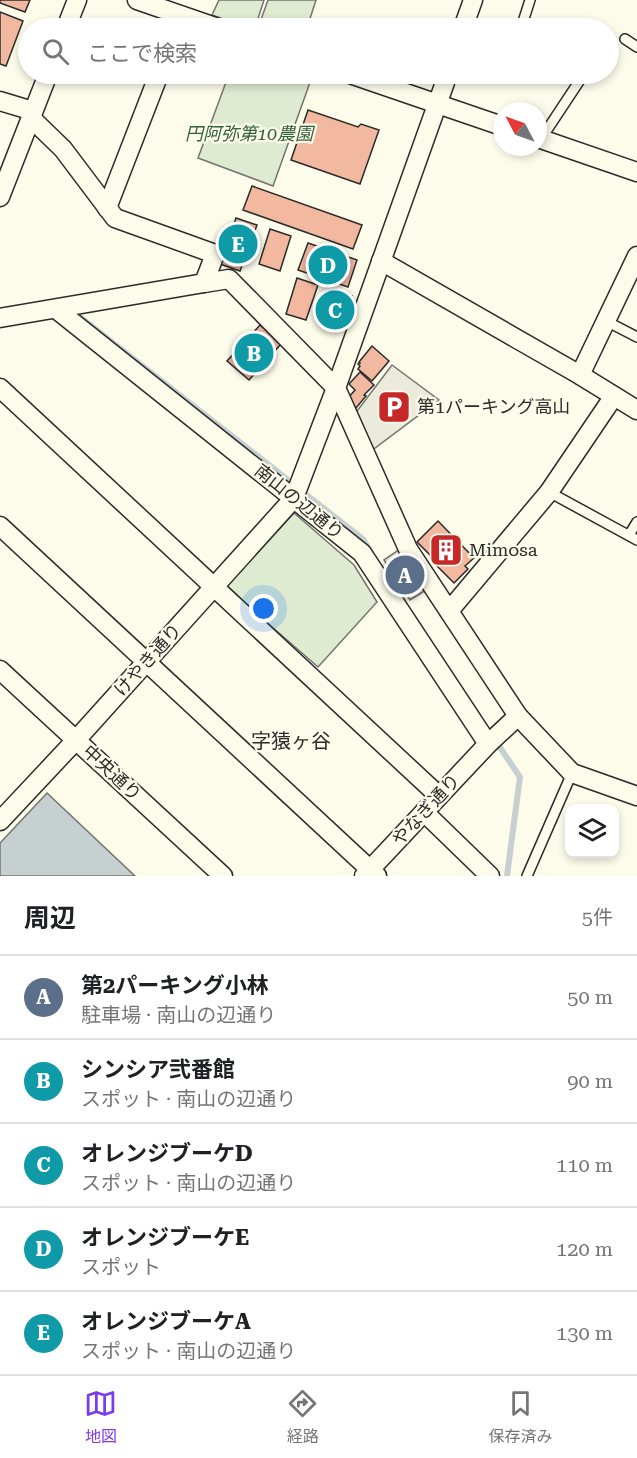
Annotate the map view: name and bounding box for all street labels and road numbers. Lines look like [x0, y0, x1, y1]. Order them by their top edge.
street label: 南山の辺通り [251, 459, 348, 544]
street label: けやき通り [110, 619, 186, 700]
street label: 中央通り [79, 740, 146, 805]
street label: やなぎ通り [387, 770, 464, 850]

